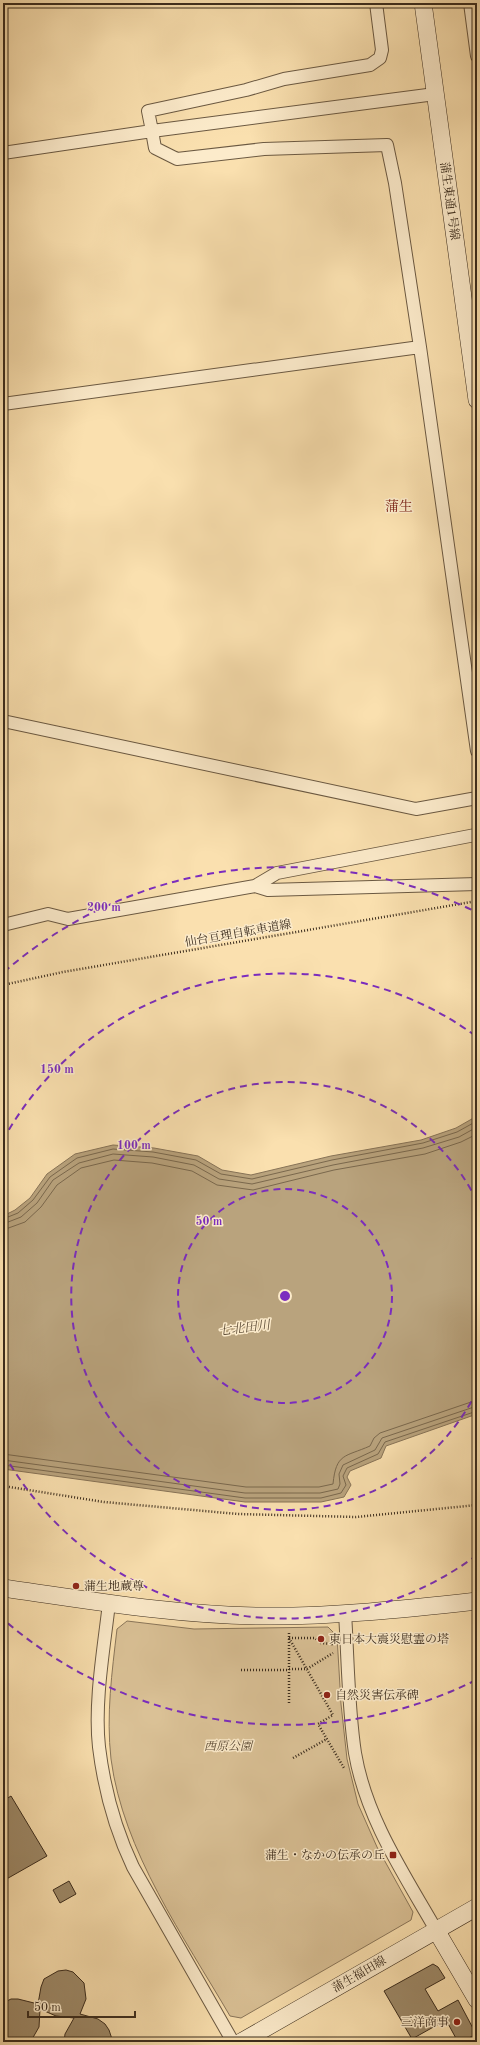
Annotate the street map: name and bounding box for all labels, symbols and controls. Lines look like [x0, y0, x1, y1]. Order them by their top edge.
street label: 蒲生東通1号線 [438, 161, 462, 241]
district label: 蒲生 [385, 499, 413, 514]
text: 200 m [87, 902, 121, 914]
street label: 仙台亘理自転車道線 [184, 917, 292, 949]
text: 150 m [40, 1063, 74, 1076]
text: 100 m [117, 1140, 151, 1152]
text: 50 m [196, 1215, 223, 1228]
centre of rings [278, 1289, 292, 1303]
water label: 七北田川 [217, 1318, 273, 1338]
place label: 蒲生地蔵尊 [84, 1579, 144, 1593]
marker: 蒲生地蔵尊 [71, 1581, 81, 1591]
place label: 東日本大震災慰霊の塔 [329, 1632, 449, 1646]
marker: 東日本大震災慰霊の塔 [316, 1634, 326, 1644]
place label: 自然災害伝承碑 [335, 1688, 419, 1702]
marker: 自然災害伝承碑 [322, 1690, 332, 1700]
park label: 西原公園 [204, 1740, 254, 1753]
place label: 蒲生・なかの伝承の丘 [265, 1848, 385, 1862]
marker: 蒲生・なかの伝承の丘 [388, 1850, 398, 1860]
street label: 蒲生福田線 [330, 1953, 388, 1995]
scale bar [28, 1993, 135, 2019]
text: 50 m [34, 2001, 61, 2014]
place label: 三洋商事 [401, 2015, 449, 2029]
marker: 三洋商事 [452, 2017, 462, 2027]

